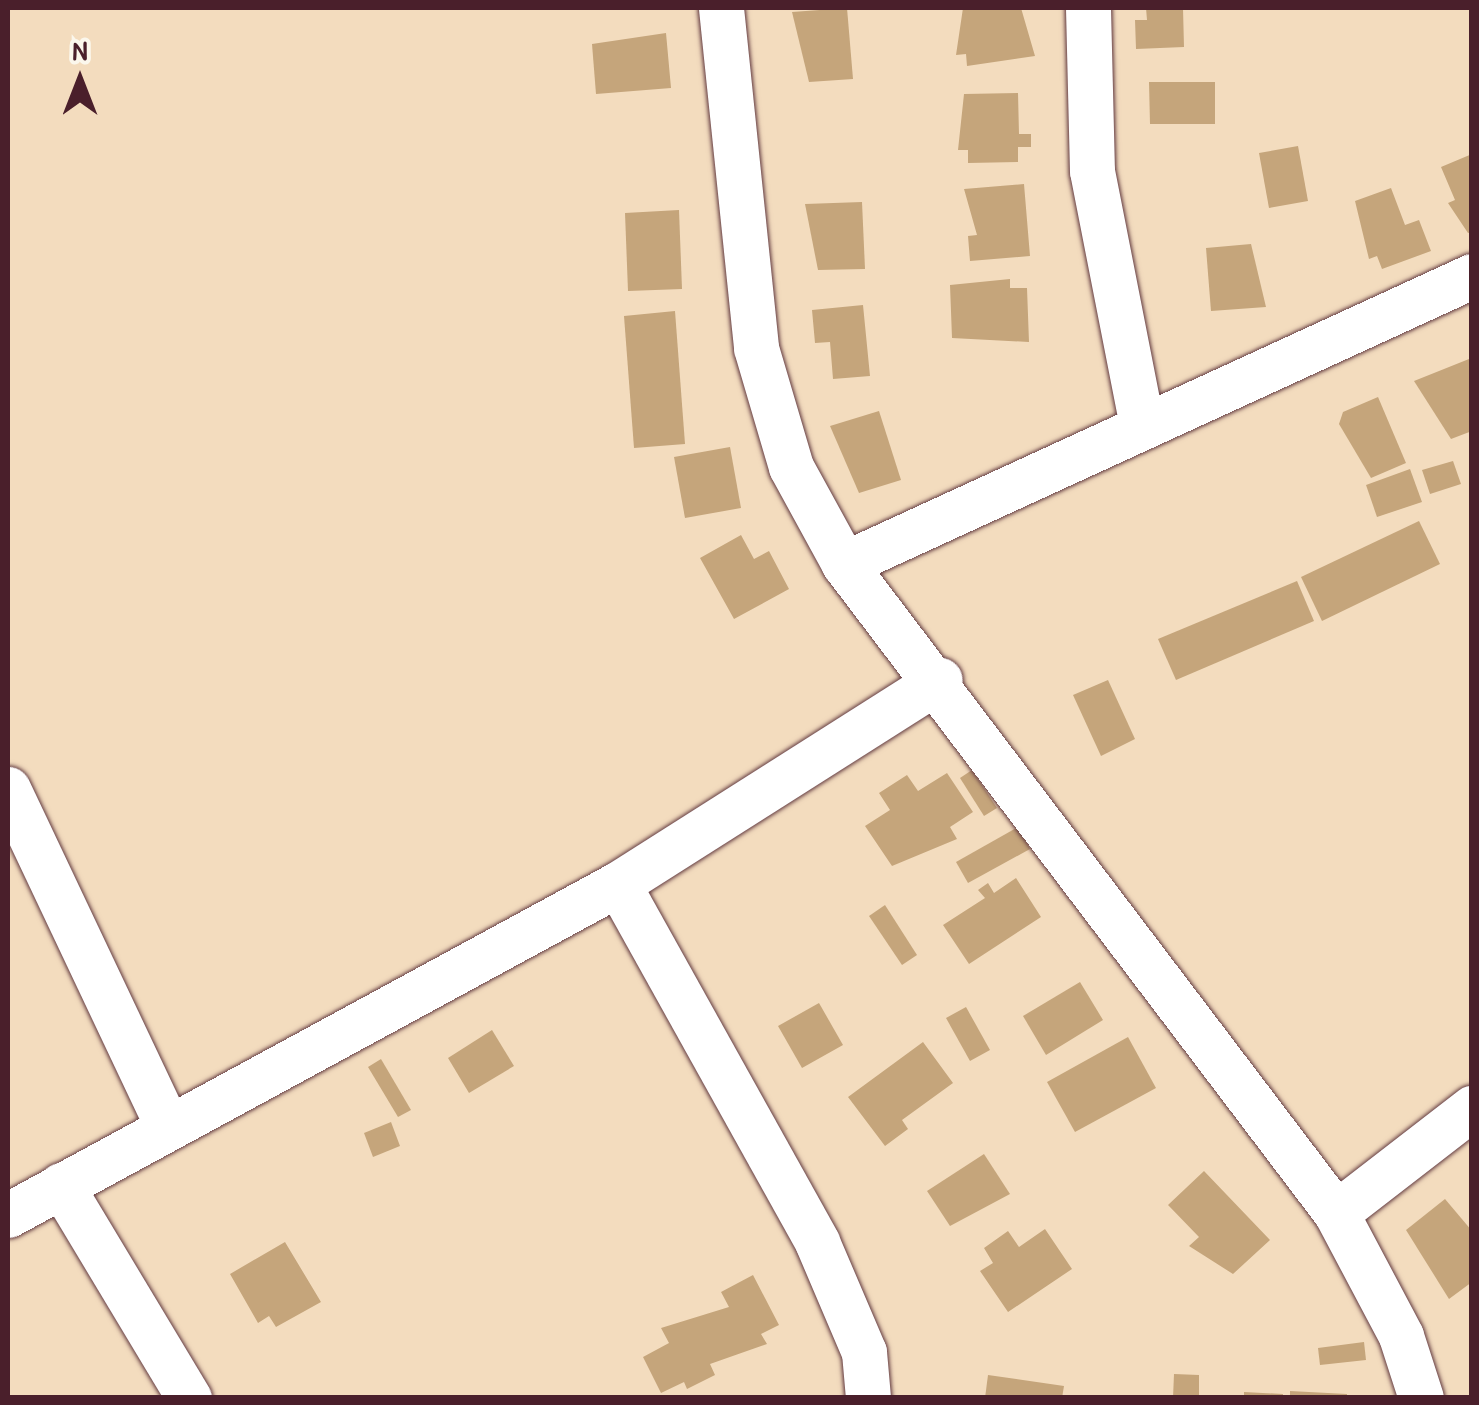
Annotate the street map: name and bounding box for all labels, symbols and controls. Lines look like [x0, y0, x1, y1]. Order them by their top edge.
north arrow [30, 30, 130, 130]
text: N [73, 31, 87, 69]

